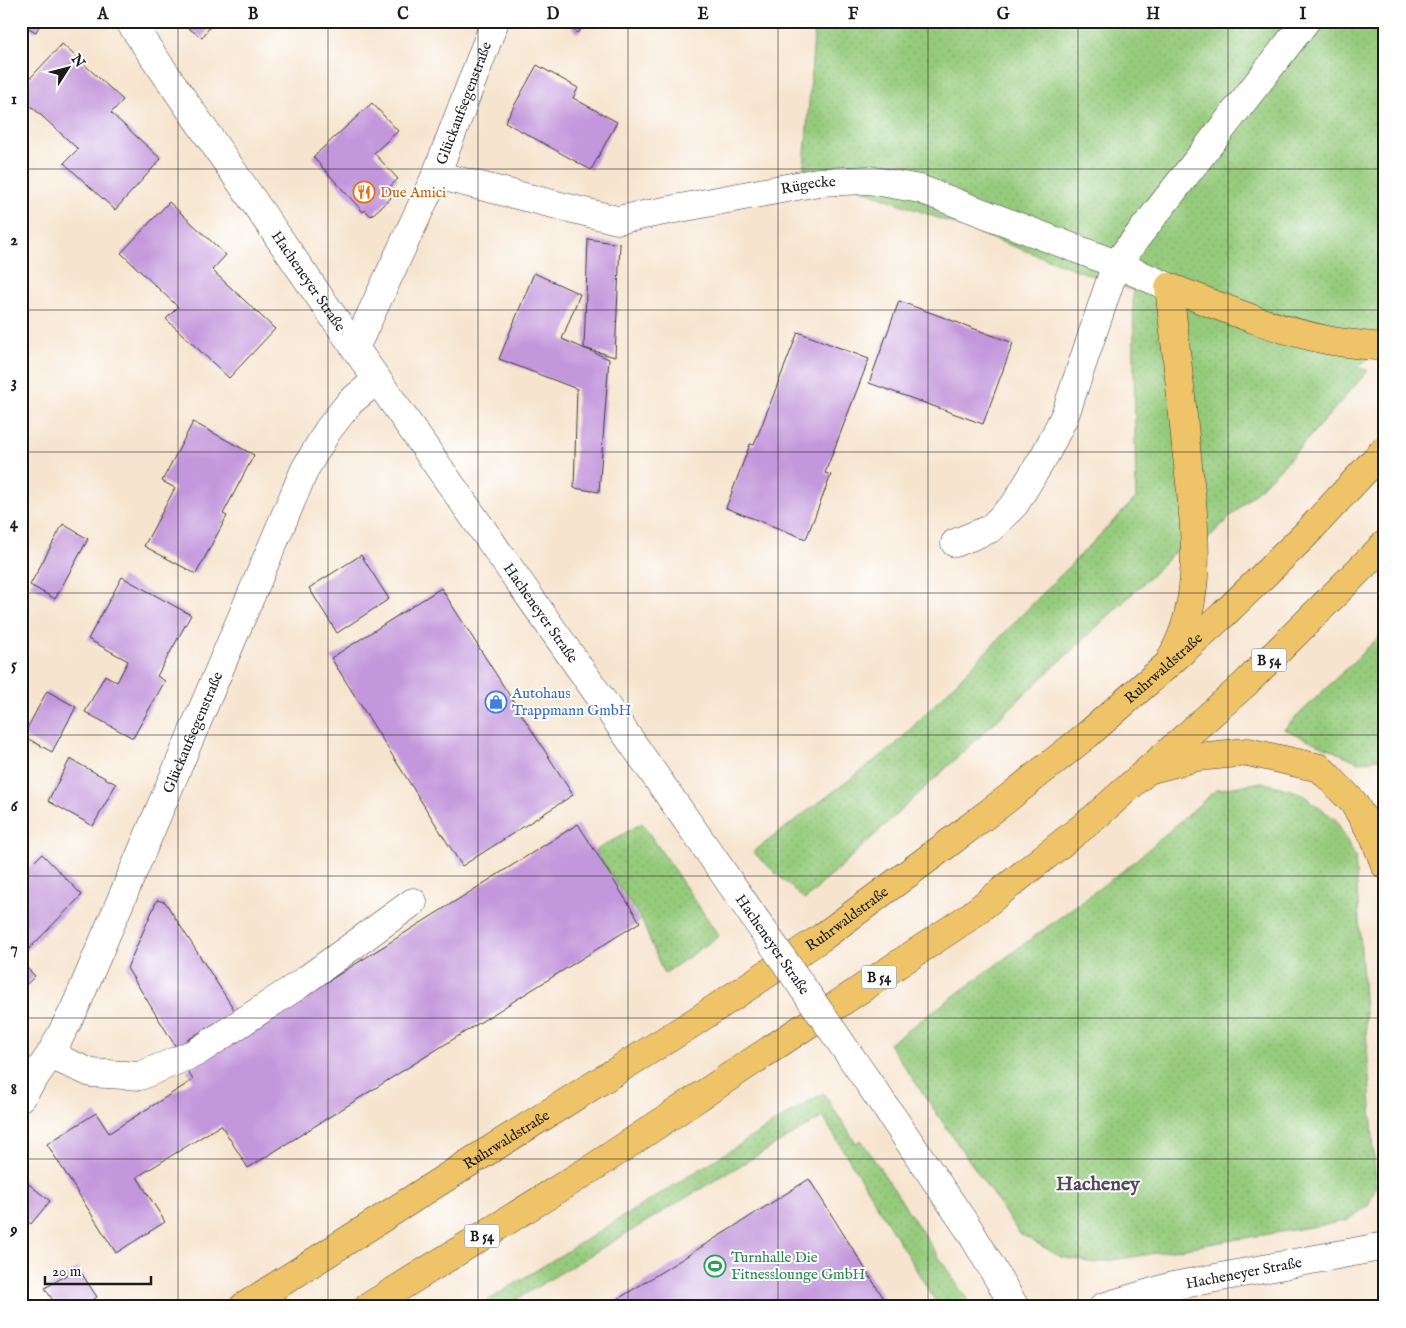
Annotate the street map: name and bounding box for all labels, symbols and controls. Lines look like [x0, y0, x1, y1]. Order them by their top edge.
text: A [97, 5, 110, 25]
text: B [248, 5, 259, 25]
text: C [397, 5, 409, 25]
text: D [547, 5, 560, 25]
text: E [697, 5, 709, 25]
text: F [848, 5, 859, 25]
text: G [997, 5, 1010, 25]
text: H [1146, 5, 1160, 25]
text: I [1300, 5, 1307, 25]
street label: Glückaufsegenstraße [432, 39, 496, 168]
north arrow [42, 42, 92, 92]
text: N [66, 50, 89, 71]
text: 1 [11, 90, 17, 110]
street label: Rügecke [779, 172, 836, 199]
restaurant icon: Due Amici [352, 180, 376, 204]
place label: Due Amici [380, 183, 446, 202]
street label: Hacheneyer Straße [267, 227, 350, 335]
text: 2 [10, 231, 18, 251]
text: 3 [11, 373, 17, 393]
text: 4 [10, 514, 19, 534]
street label: Hacheneyer Straße [499, 559, 582, 667]
street label: Ruhrwaldstraße [1121, 629, 1207, 708]
road number: B 54 [1252, 648, 1286, 672]
text: 5 [11, 656, 17, 676]
street label: Glückaufsegenstraße [159, 669, 227, 796]
place label: Autohaus Trappmann GmbH [511, 684, 632, 720]
shop icon: Autohaus Trappmann GmbH [484, 690, 508, 714]
text: 6 [11, 797, 19, 817]
street label: Ruhrwaldstraße [802, 882, 892, 956]
street label: Hacheneyer Straße [731, 891, 814, 999]
text: 7 [10, 939, 18, 959]
road number: B 54 [862, 966, 896, 989]
text: 8 [11, 1080, 17, 1100]
street label: Ruhrwaldstraße [460, 1106, 553, 1174]
district label: Hacheney [1056, 1172, 1141, 1197]
text: 9 [10, 1221, 18, 1241]
road number: B 54 [464, 1224, 500, 1248]
place label: Turnhalle Die Fitnesslounge GmbH [731, 1248, 865, 1284]
scale bar [45, 1253, 151, 1285]
street label: Hacheneyer Straße [1184, 1253, 1304, 1293]
sports icon: Turnhalle Die Fitnesslounge GmbH [703, 1254, 727, 1278]
text: 20 m [52, 1262, 82, 1281]

